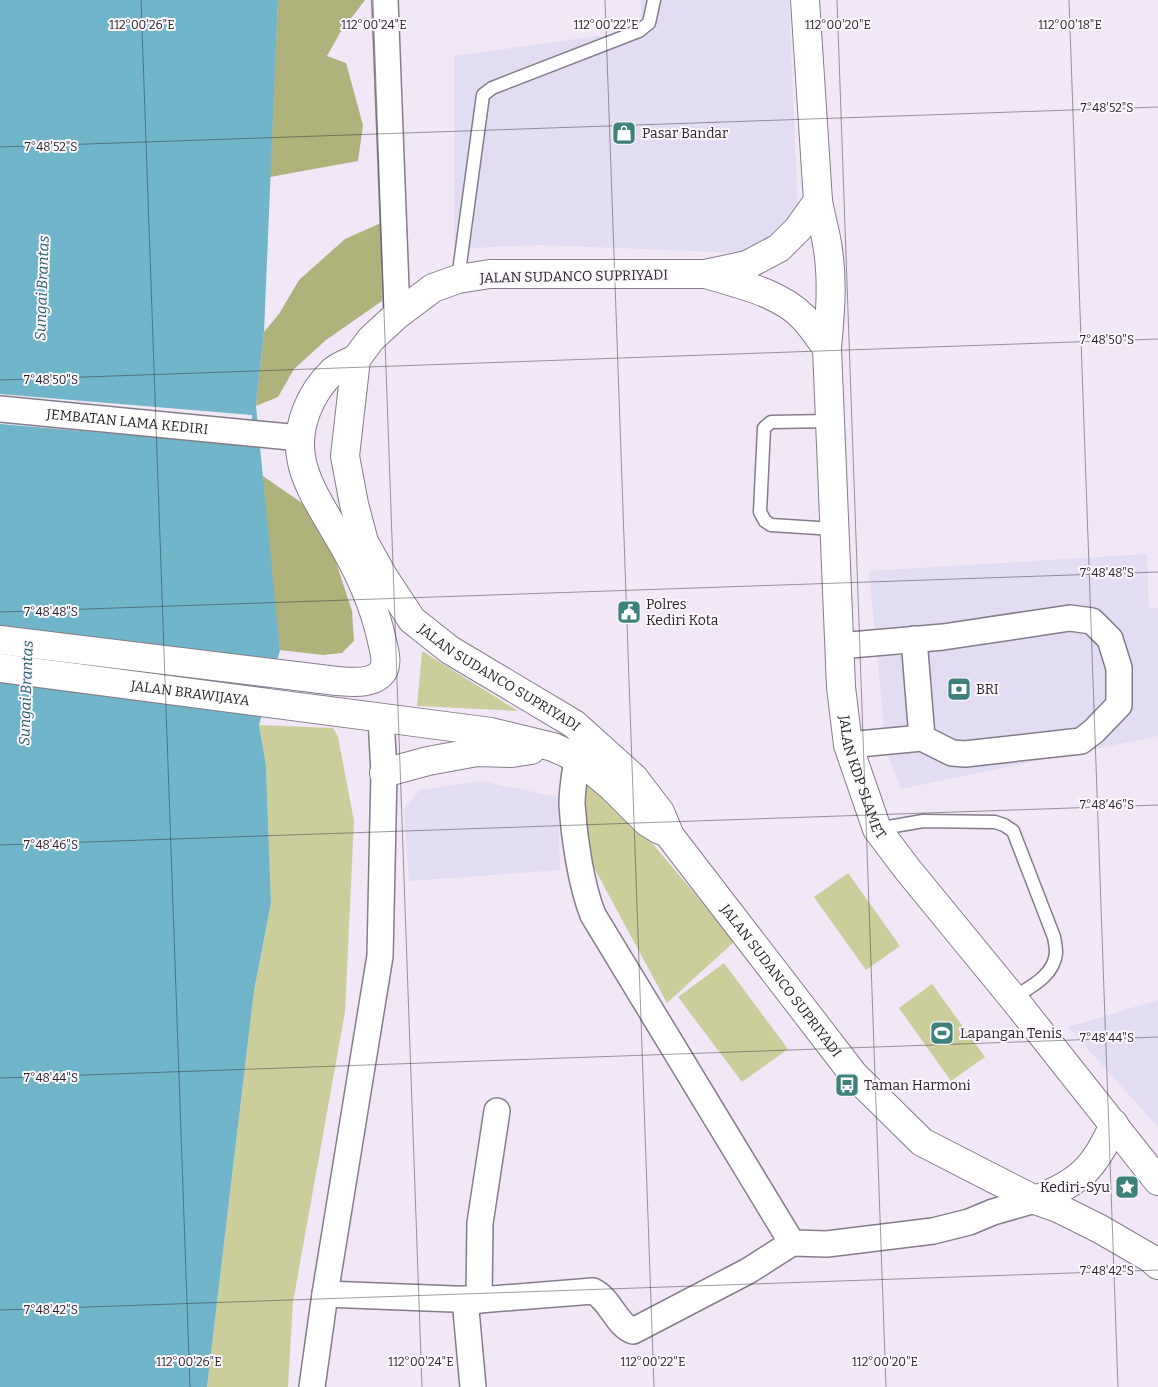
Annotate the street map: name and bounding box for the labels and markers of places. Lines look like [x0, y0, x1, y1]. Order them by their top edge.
shop icon: Pasar Bandar [611, 120, 637, 146]
place label: Pasar Bandar [642, 125, 728, 142]
place label: Polres Kediri Kota [646, 596, 719, 629]
public building icon: Polres Kediri Kota [616, 599, 642, 625]
bank icon: BRI [946, 676, 972, 702]
place label: BRI [976, 681, 999, 698]
sports icon: Lapangan Tenis [929, 1020, 955, 1046]
place label: Lapangan Tenis [960, 1025, 1062, 1042]
bus stop icon: Taman Harmoni [834, 1072, 860, 1098]
place label: Taman Harmoni [864, 1077, 971, 1094]
place icon: Kediri-Syu [1114, 1174, 1140, 1200]
place label: Kediri-Syu [1040, 1179, 1110, 1196]

